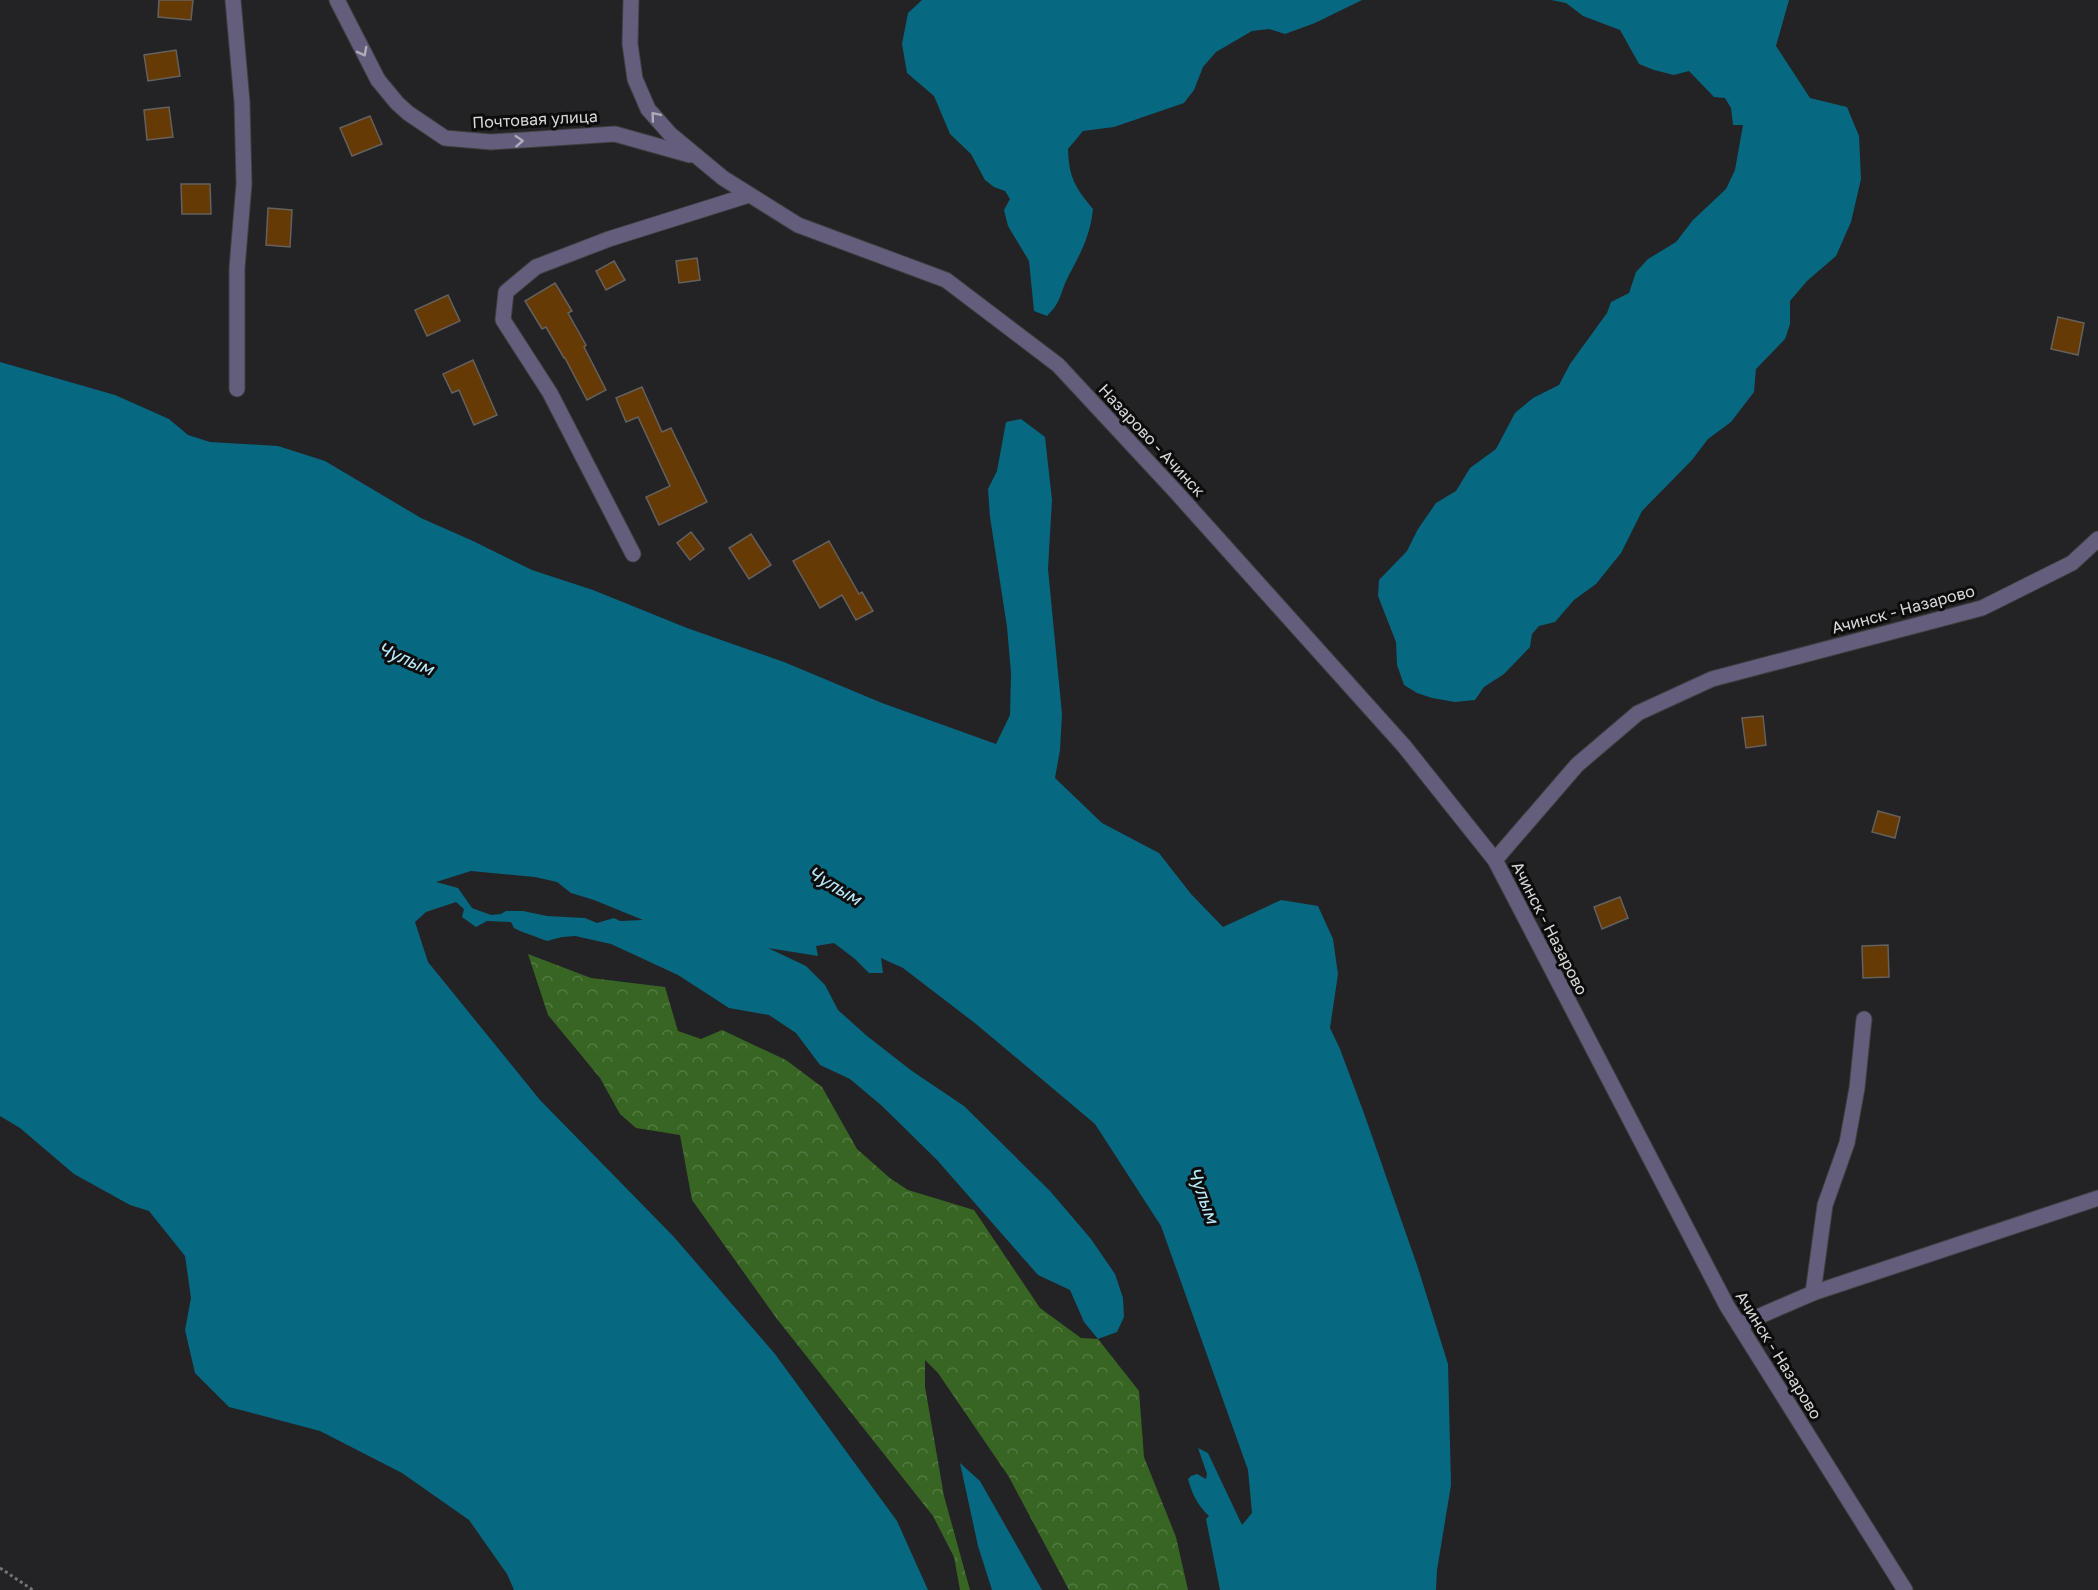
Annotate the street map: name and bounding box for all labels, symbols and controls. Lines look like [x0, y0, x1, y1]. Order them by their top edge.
one-way arrow [356, 46, 367, 57]
street label: Почтовая улица [472, 106, 598, 132]
one-way arrow [651, 112, 662, 123]
one-way arrow [514, 134, 523, 147]
street label: Назарово - Ачинск [1094, 379, 1210, 501]
street label: Ачинск - Назарово [1829, 580, 1977, 638]
water label: Чулым [375, 636, 438, 680]
street label: Ачинск - Назарово [1508, 858, 1592, 998]
water label: Чулым [804, 861, 867, 910]
water label: Чулым [1184, 1164, 1225, 1227]
street label: Ачинск - Назарово [1732, 1287, 1826, 1423]

